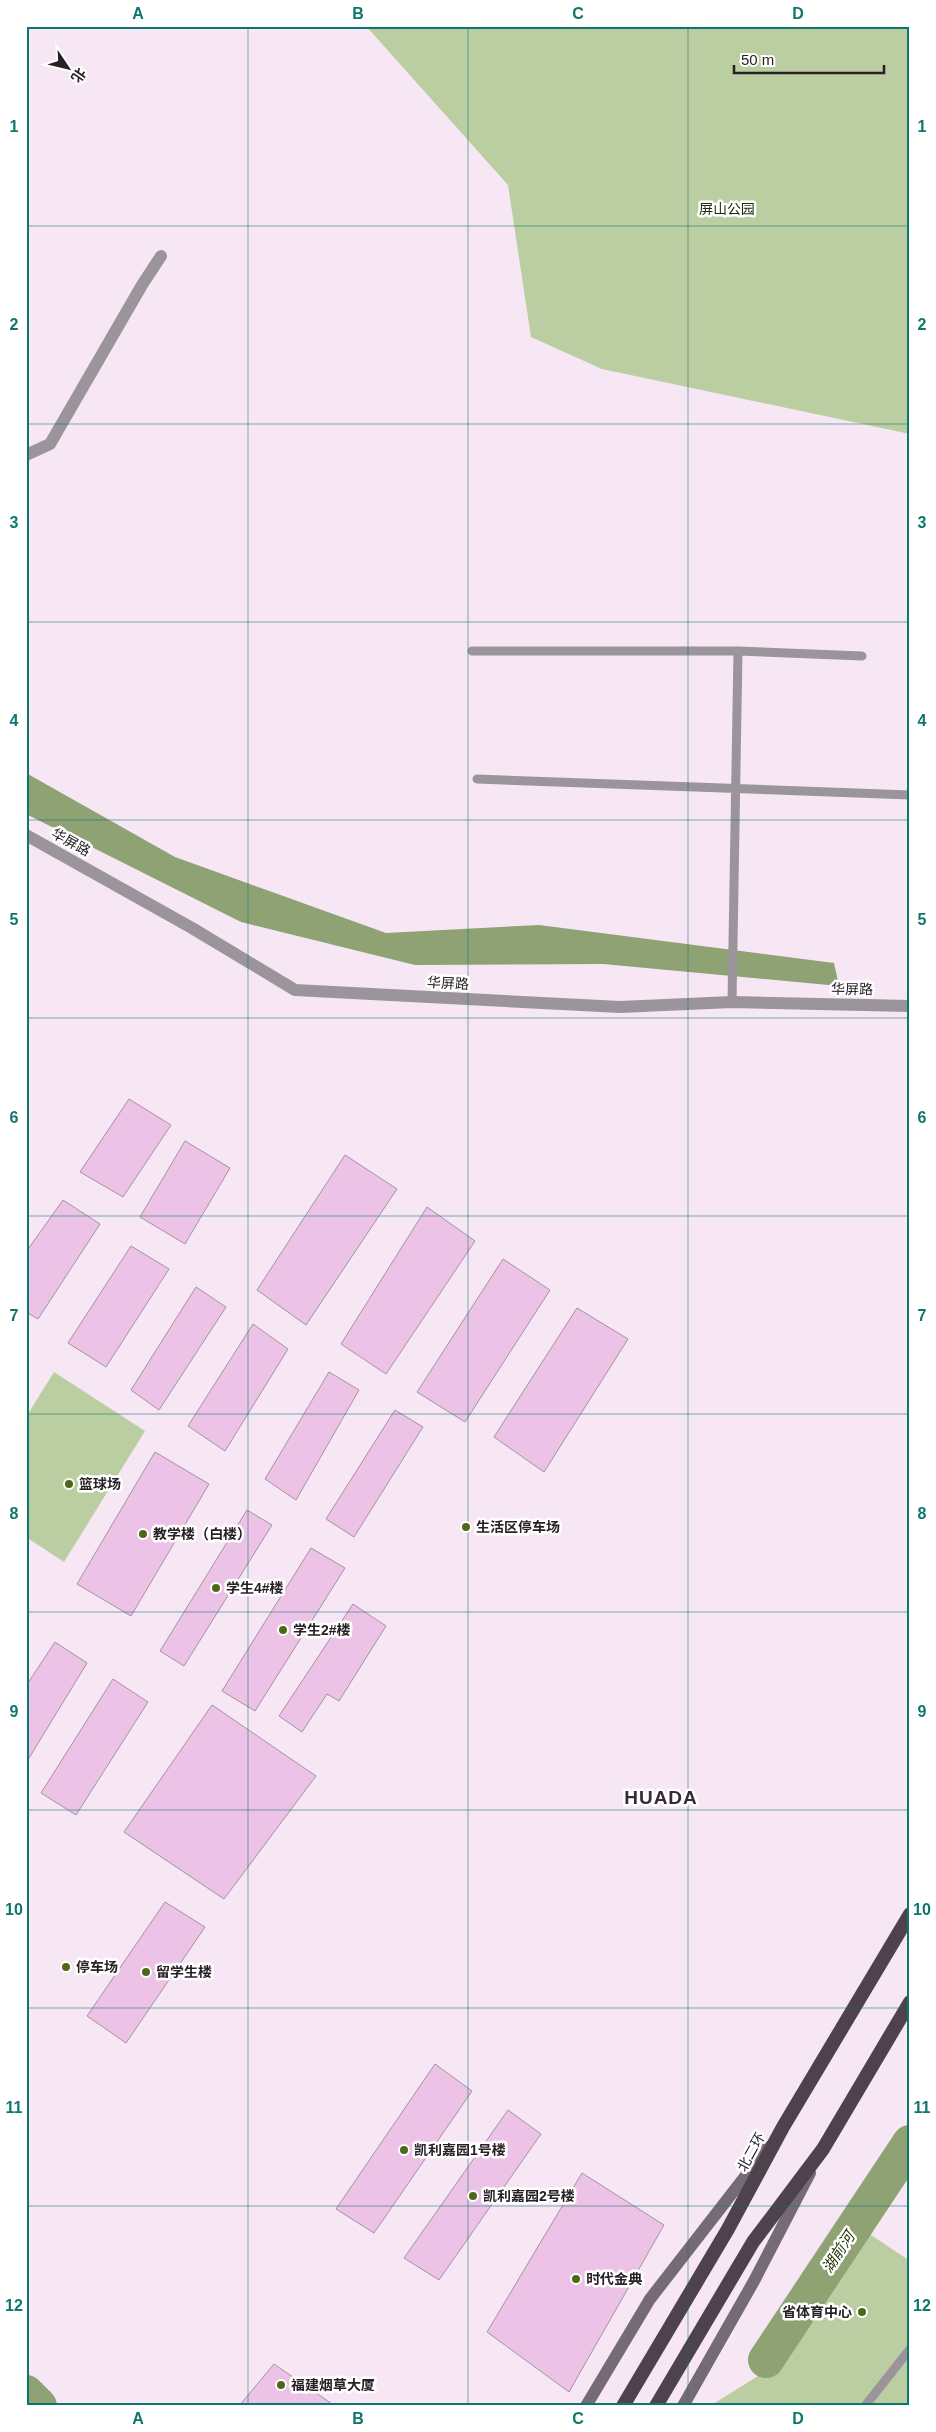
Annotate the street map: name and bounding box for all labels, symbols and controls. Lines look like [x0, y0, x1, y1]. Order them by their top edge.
text: A [132, 5, 144, 22]
text: B [352, 5, 364, 22]
text: C [572, 5, 584, 22]
text: D [792, 5, 804, 22]
north arrow [42, 42, 92, 92]
scale bar [734, 42, 884, 74]
text: 50 m [741, 51, 774, 68]
text: 北 [68, 65, 89, 86]
text: 1 [10, 118, 19, 135]
text: 1 [918, 118, 927, 135]
park label: 屏山公园 [699, 201, 755, 217]
text: 2 [10, 316, 19, 333]
text: 2 [918, 316, 927, 333]
text: 3 [10, 514, 19, 531]
text: 3 [918, 514, 927, 531]
text: 4 [10, 712, 19, 729]
text: 4 [918, 712, 927, 729]
street label: 华屏路 [49, 825, 93, 859]
text: 5 [10, 911, 19, 928]
text: 5 [918, 911, 927, 928]
street label: 华屏路 [427, 974, 469, 992]
street label: 华屏路 [831, 981, 873, 997]
text: 6 [10, 1109, 19, 1126]
text: 6 [918, 1109, 927, 1126]
text: 7 [10, 1307, 19, 1324]
text: 7 [918, 1307, 927, 1324]
place label: 篮球场 [79, 1476, 121, 1492]
marker: 篮球场 [63, 1478, 75, 1490]
text: 8 [10, 1505, 19, 1522]
text: 8 [918, 1505, 927, 1522]
place label: 生活区停车场 [476, 1519, 560, 1535]
marker: 生活区停车场 [460, 1521, 472, 1533]
place label: 教学楼（白楼） [153, 1526, 251, 1542]
marker: 教学楼（白楼） [137, 1528, 149, 1540]
place label: 学生4#楼 [226, 1580, 284, 1596]
marker: 学生4#楼 [210, 1582, 222, 1594]
place label: 学生2#楼 [293, 1622, 351, 1638]
marker: 学生2#楼 [277, 1624, 289, 1636]
text: 9 [10, 1703, 19, 1720]
text: 9 [918, 1703, 927, 1720]
district label: HUADA [624, 1787, 698, 1808]
text: 10 [5, 1901, 23, 1918]
text: 10 [913, 1901, 931, 1918]
place label: 停车场 [76, 1959, 118, 1975]
marker: 停车场 [60, 1961, 72, 1973]
place label: 留学生楼 [156, 1964, 212, 1980]
marker: 留学生楼 [140, 1966, 152, 1978]
text: 11 [6, 2099, 23, 2116]
text: 11 [914, 2099, 931, 2116]
street label: 北二环 [734, 2130, 768, 2174]
place label: 凯利嘉园1号楼 [414, 2142, 506, 2158]
marker: 凯利嘉园1号楼 [398, 2144, 410, 2156]
place label: 凯利嘉园2号楼 [483, 2188, 575, 2204]
marker: 凯利嘉园2号楼 [467, 2190, 479, 2202]
water label: 湖前河 [818, 2226, 859, 2275]
place label: 时代金典 [586, 2271, 642, 2287]
marker: 时代金典 [570, 2273, 582, 2285]
text: 12 [5, 2297, 23, 2314]
text: 12 [913, 2297, 931, 2314]
place label: 省体育中心 [782, 2304, 852, 2320]
marker: 省体育中心 [856, 2306, 868, 2318]
place label: 福建烟草大厦 [291, 2377, 375, 2393]
marker: 福建烟草大厦 [275, 2379, 287, 2391]
text: A [132, 2410, 144, 2427]
text: B [352, 2410, 364, 2427]
text: C [572, 2410, 584, 2427]
text: D [792, 2410, 804, 2427]

